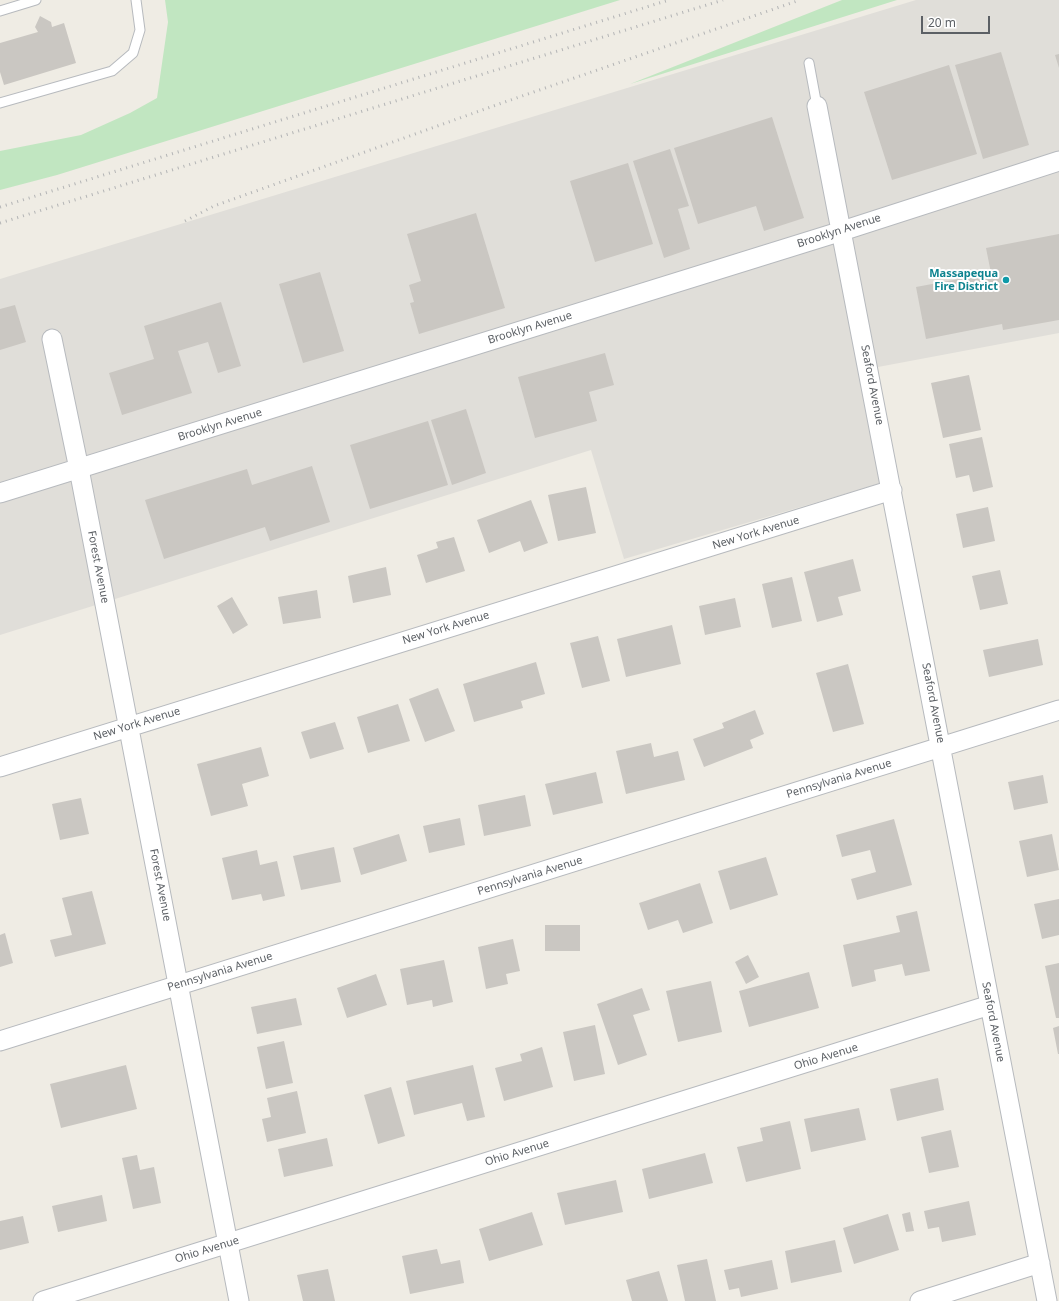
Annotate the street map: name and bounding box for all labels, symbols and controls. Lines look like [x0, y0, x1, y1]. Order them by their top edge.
scale bar [923, 8, 992, 34]
text: 20 m [928, 14, 956, 31]
street label: Brooklyn Avenue [795, 211, 883, 251]
place label: Massapequa Fire District [929, 267, 998, 293]
marker: Massapequa Fire District [1001, 275, 1011, 285]
street label: Brooklyn Avenue [486, 309, 574, 347]
street label: Seaford Avenue [858, 344, 886, 426]
street label: Brooklyn Avenue [176, 406, 264, 444]
street label: New York Avenue [711, 514, 801, 552]
street label: Forest Avenue [84, 530, 112, 604]
street label: New York Avenue [401, 609, 491, 647]
street label: Seaford Avenue [919, 662, 947, 744]
street label: New York Avenue [92, 705, 182, 743]
street label: Pennsylvania Avenue [785, 757, 893, 801]
street label: Forest Avenue [146, 848, 174, 922]
street label: Pennsylvania Avenue [476, 854, 584, 898]
street label: Pennsylvania Avenue [166, 950, 274, 994]
street label: Seaford Avenue [979, 981, 1007, 1063]
street label: Ohio Avenue [792, 1041, 860, 1073]
street label: Ohio Avenue [483, 1137, 551, 1169]
street label: Ohio Avenue [173, 1234, 241, 1266]

